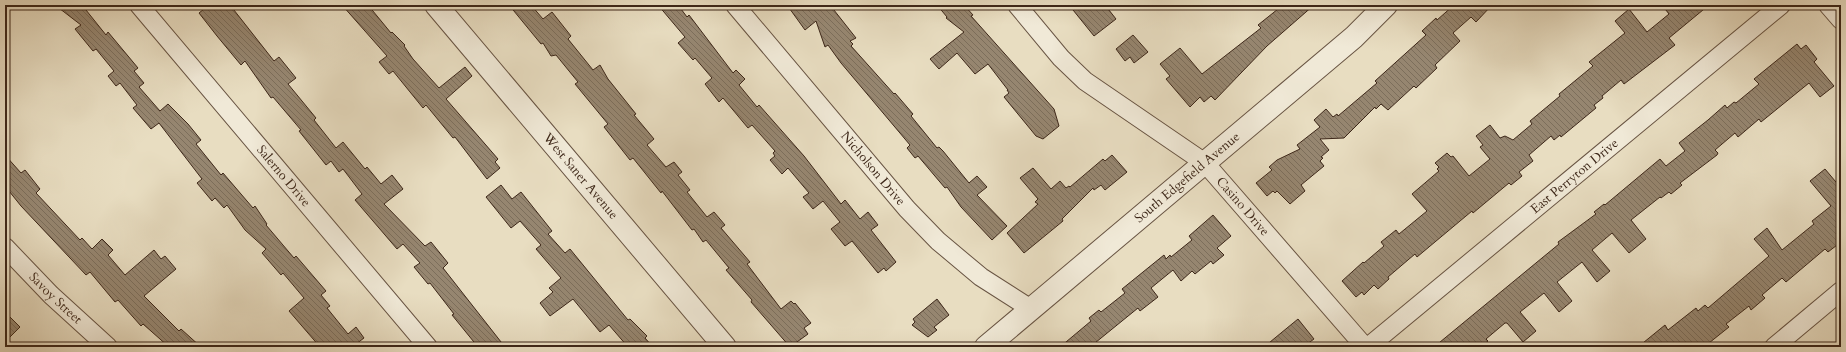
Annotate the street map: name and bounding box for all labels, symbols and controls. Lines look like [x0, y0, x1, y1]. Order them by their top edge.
street label: West Saner Avenue [538, 128, 622, 223]
street label: Nicholson Drive [836, 128, 910, 210]
street label: South Edgefield Avenue [1131, 128, 1244, 227]
street label: East Perryton Drive [1527, 134, 1622, 218]
street label: Salerno Drive [252, 141, 315, 211]
street label: Casino Drive [1212, 173, 1274, 240]
street label: Savoy Street [25, 268, 86, 328]

